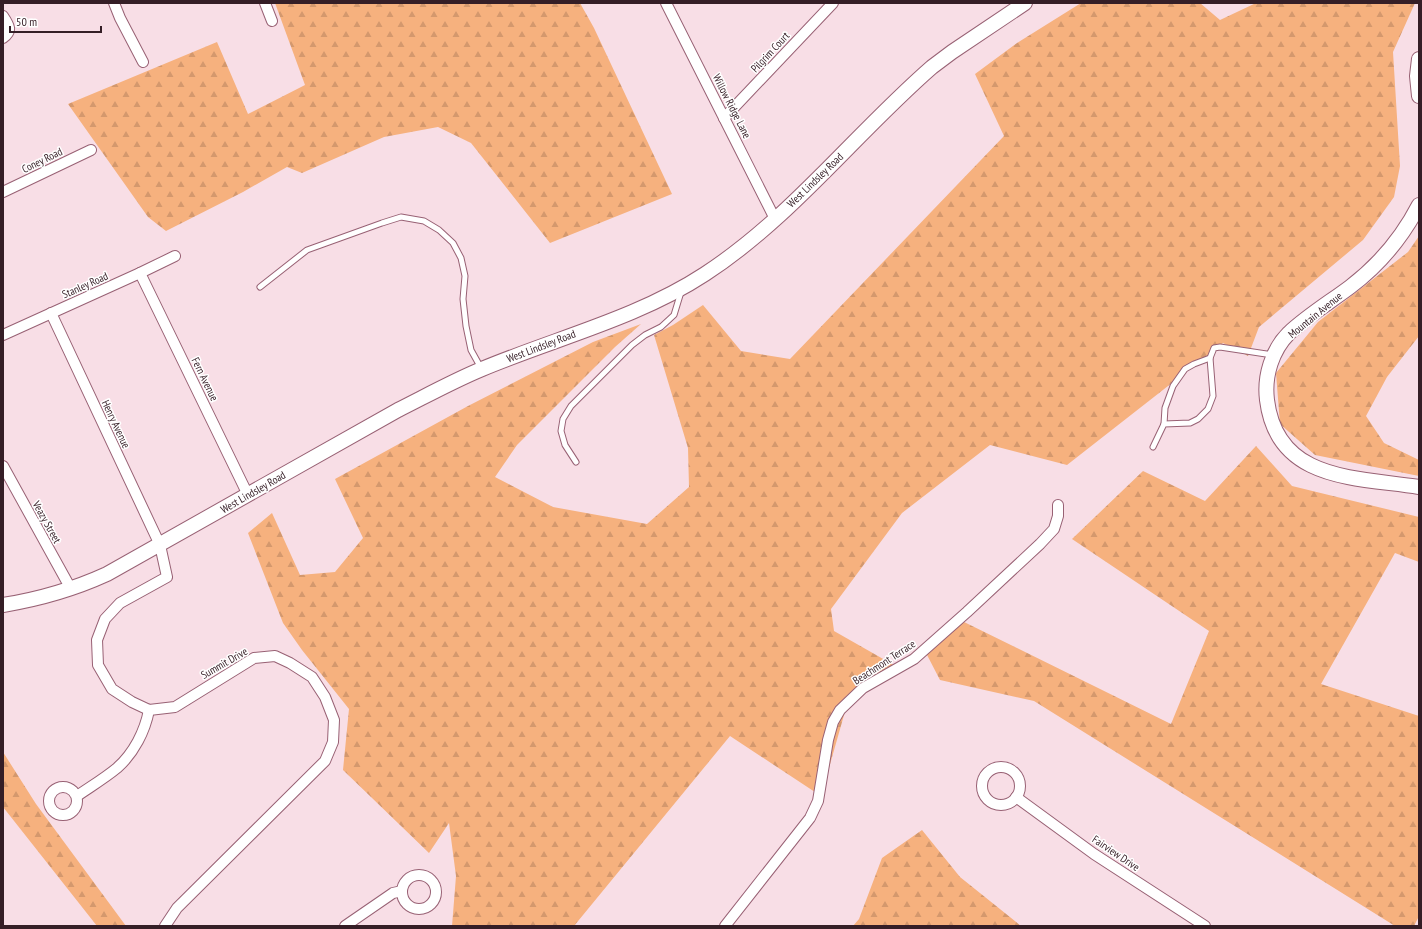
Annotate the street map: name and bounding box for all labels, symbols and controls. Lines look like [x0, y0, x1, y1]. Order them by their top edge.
scale bar [10, 8, 101, 34]
text: 50 m [16, 14, 37, 29]
street label: Pilgrim Court [748, 29, 792, 75]
street label: Willow Ridge Lane [710, 71, 754, 141]
street label: Coney Road [19, 144, 65, 176]
street label: West Lindsley Road [784, 150, 846, 210]
street label: Stanley Road [60, 269, 110, 301]
street label: Mountain Avenue [1285, 289, 1345, 341]
street label: West Lindsley Road [505, 326, 578, 366]
street label: Fern Avenue [188, 355, 222, 403]
street label: Henry Avenue [99, 397, 134, 451]
street label: West Lindsley Road [218, 468, 288, 516]
street label: Veazy Street [29, 497, 64, 546]
street label: Beachmont Terrace [850, 636, 918, 687]
street label: Summit Drive [198, 644, 250, 682]
street label: Fairview Drive [1090, 832, 1143, 874]

